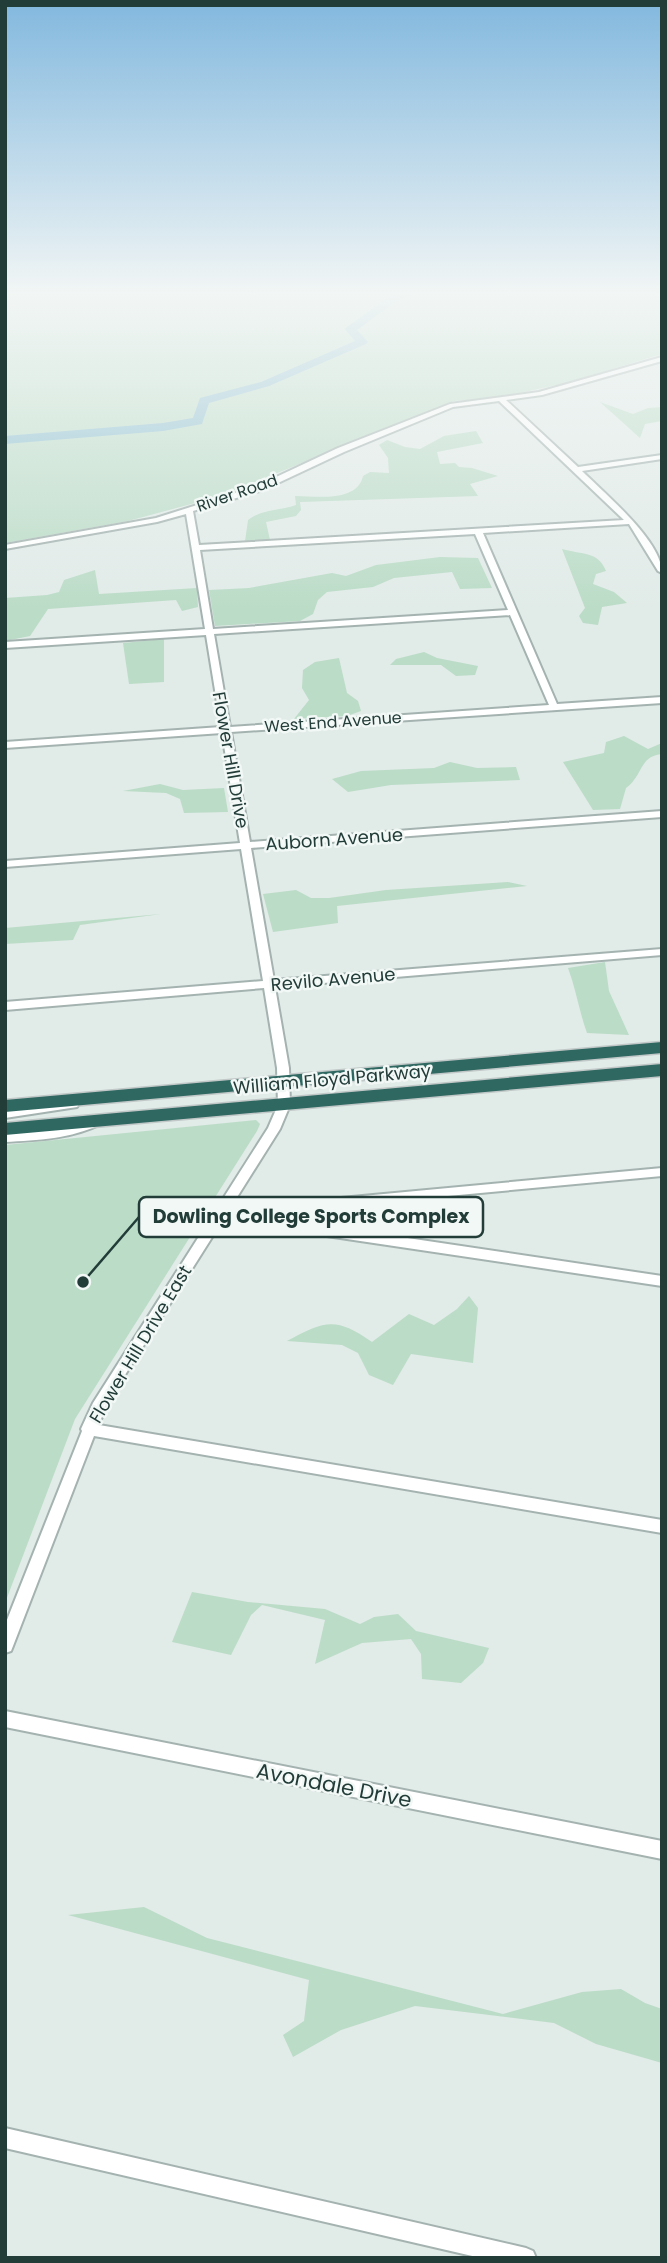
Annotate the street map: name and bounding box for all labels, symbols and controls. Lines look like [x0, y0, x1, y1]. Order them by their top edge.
street label: River Road [193, 468, 281, 518]
street label: Flower Hill Drive [207, 690, 255, 830]
street label: West End Avenue [264, 706, 403, 738]
street label: Auborn Avenue [264, 822, 404, 856]
street label: Revilo Avenue [270, 961, 396, 997]
street label: William Floyd Parkway [232, 1058, 432, 1100]
callout: Dowling College Sports Complex [139, 1197, 483, 1237]
text: Dowling College Sports Complex [153, 1203, 470, 1230]
street label: Flower Hill Drive East [83, 1260, 197, 1428]
street label: Avondale Drive [254, 1756, 414, 1814]

